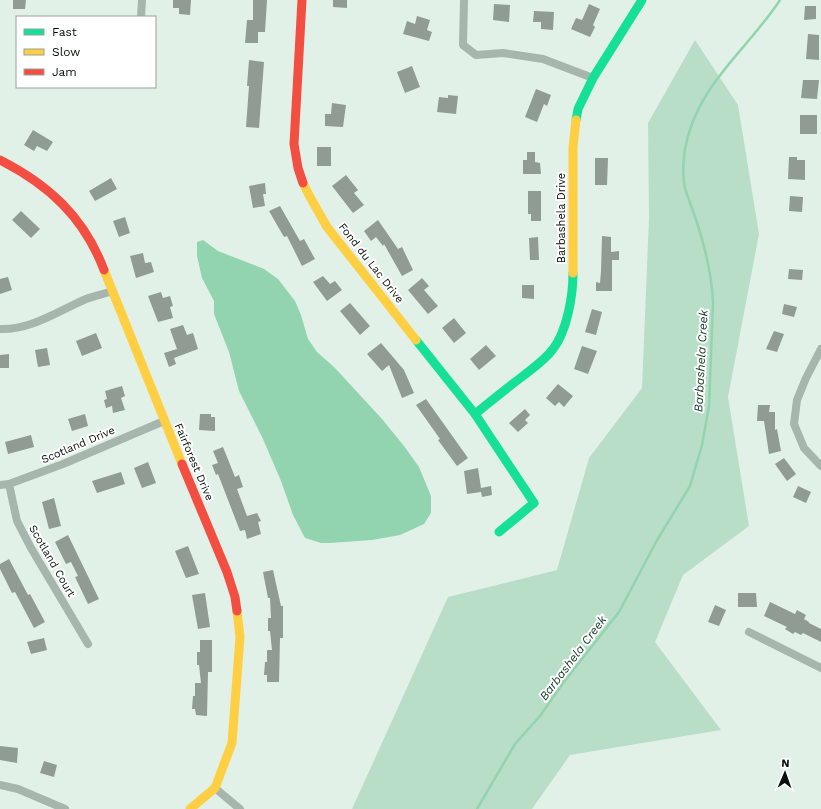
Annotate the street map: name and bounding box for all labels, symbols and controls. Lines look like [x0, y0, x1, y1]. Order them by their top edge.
legend [16, 16, 156, 88]
text: Fast [52, 25, 77, 39]
text: Slow [52, 45, 80, 59]
text: Jam [52, 65, 77, 79]
street label: Barbashela Drive [555, 173, 568, 263]
street label: Fond du Lac Drive [336, 221, 406, 305]
water label: Barbashela Creek [691, 309, 711, 413]
street label: Fairforest Drive [172, 421, 216, 503]
street label: Scotland Drive [39, 424, 117, 466]
street label: Scotland Court [26, 523, 78, 600]
water label: Barbashela Creek [537, 613, 610, 703]
north arrow [765, 753, 805, 793]
text: N [781, 757, 790, 770]

